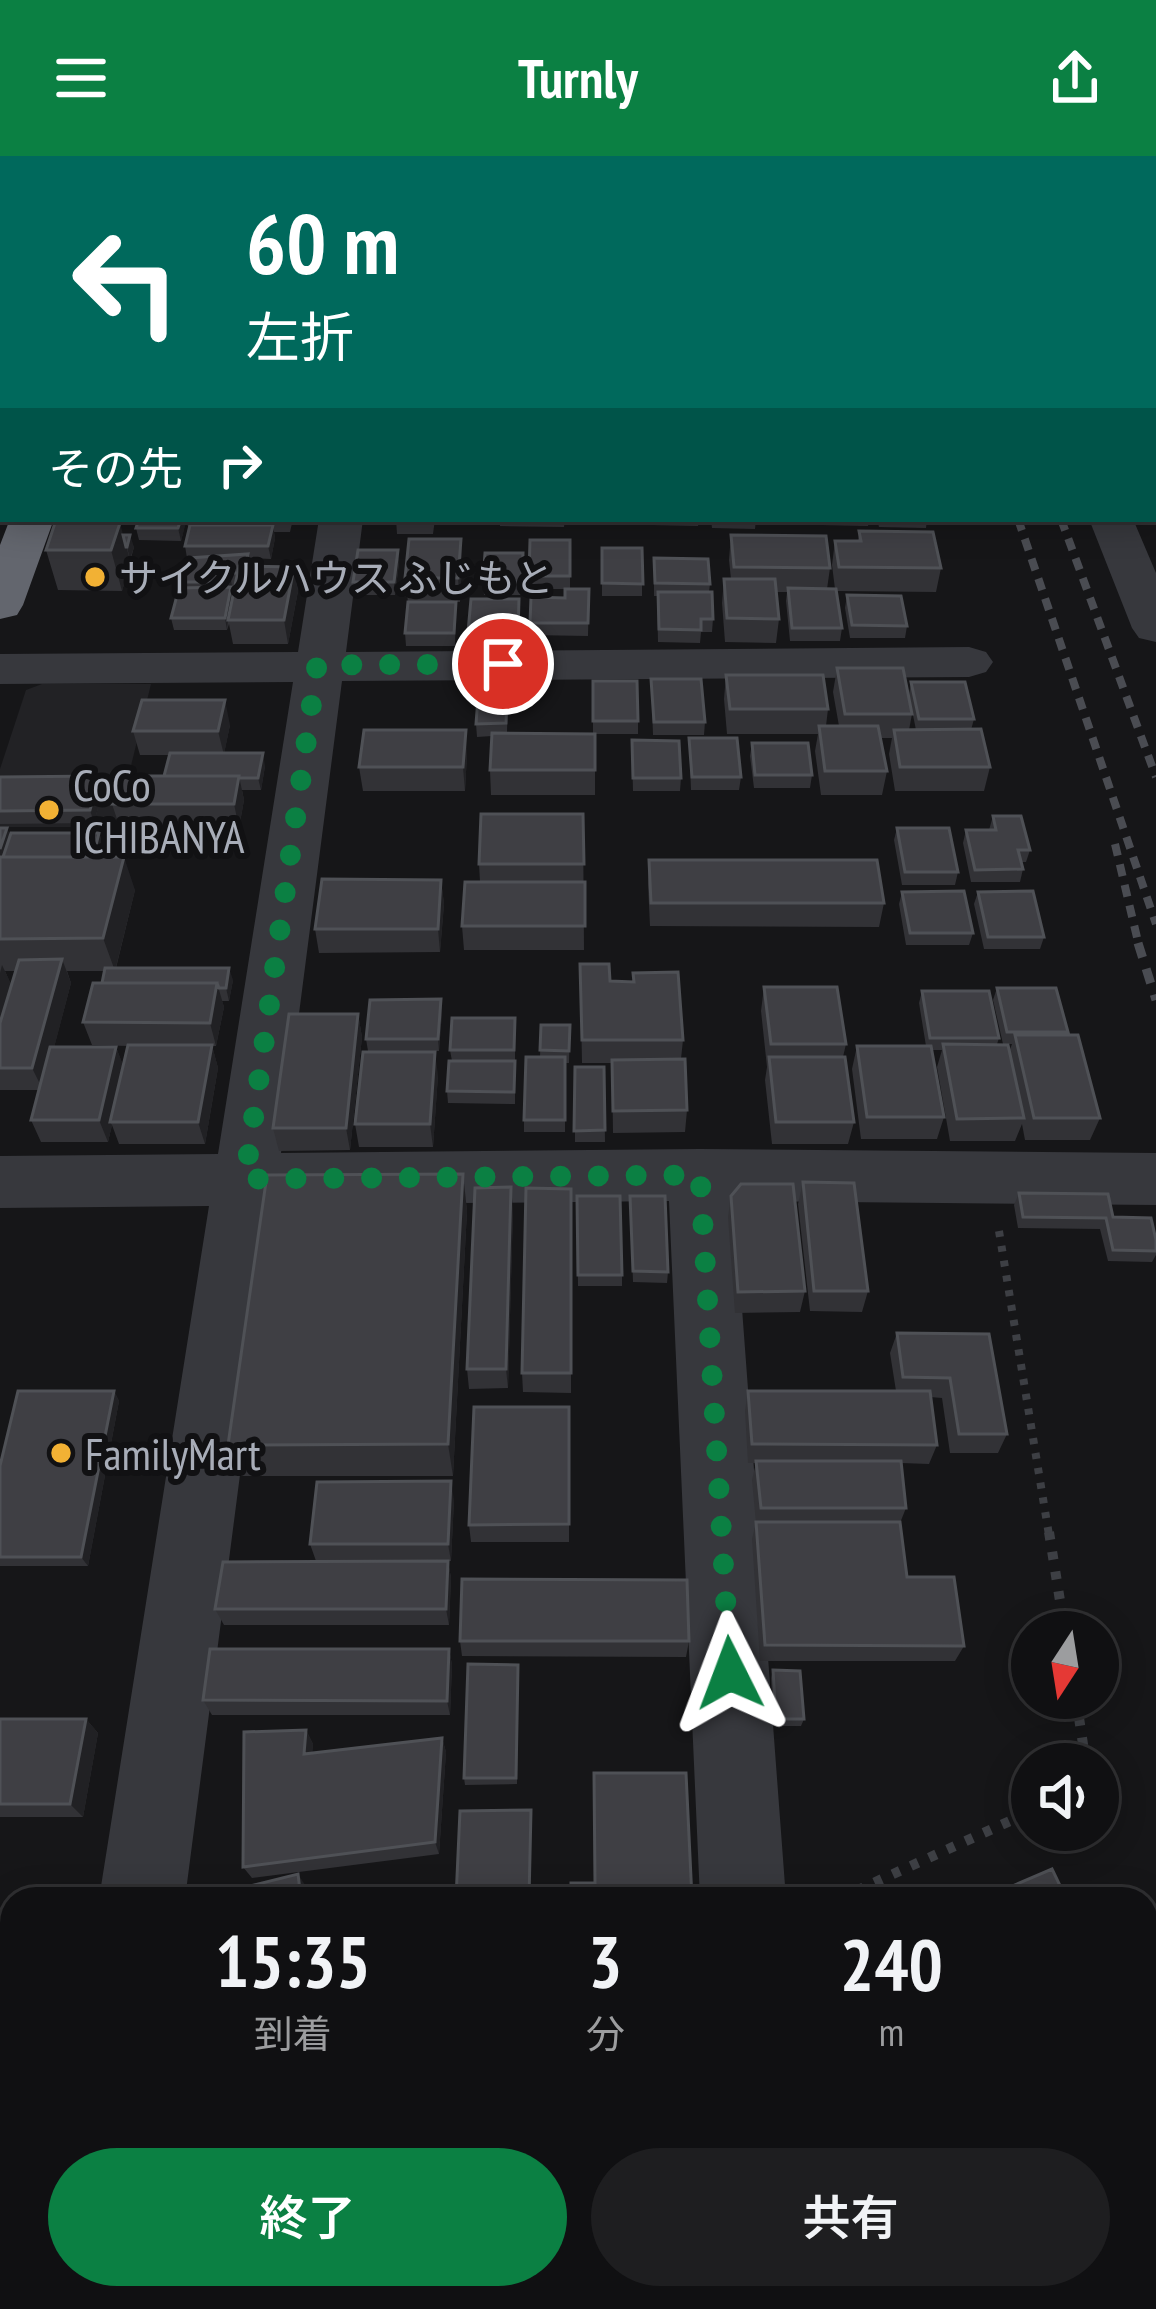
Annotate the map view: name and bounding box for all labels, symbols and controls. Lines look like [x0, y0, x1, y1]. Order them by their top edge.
text: Turnly [518, 43, 638, 113]
icon: menu [48, 45, 114, 111]
icon: share [1042, 45, 1108, 111]
text: 60 m [246, 188, 399, 297]
icon: left [48, 204, 204, 360]
text: 左折 [246, 302, 354, 372]
icon: right [207, 432, 273, 498]
text: その先 [48, 439, 183, 497]
place label: サイクルハウス ふじもと [119, 552, 554, 603]
marker: サイクルハウス ふじもと [82, 564, 108, 590]
pin [452, 613, 554, 715]
icon: arrive [470, 631, 536, 697]
place label: CoCo ICHIBANYA [73, 755, 245, 865]
marker: CoCo ICHIBANYA [36, 797, 62, 823]
place label: FamilyMart [85, 1424, 261, 1482]
marker: FamilyMart [48, 1440, 74, 1466]
position arrow [667, 1610, 793, 1736]
north arrow [1011, 1611, 1119, 1719]
map controls [1011, 1611, 1119, 1851]
button: sound [1011, 1743, 1119, 1851]
text: 15:35 [215, 1914, 371, 2007]
text: 3 [588, 1914, 622, 2007]
text: 240 [840, 1917, 943, 2010]
text: m [879, 2006, 904, 2057]
text: 到着 [254, 2008, 332, 2059]
text: 分 [586, 2008, 625, 2059]
button: 終了 [48, 2148, 567, 2286]
button: 共有 [591, 2148, 1110, 2286]

